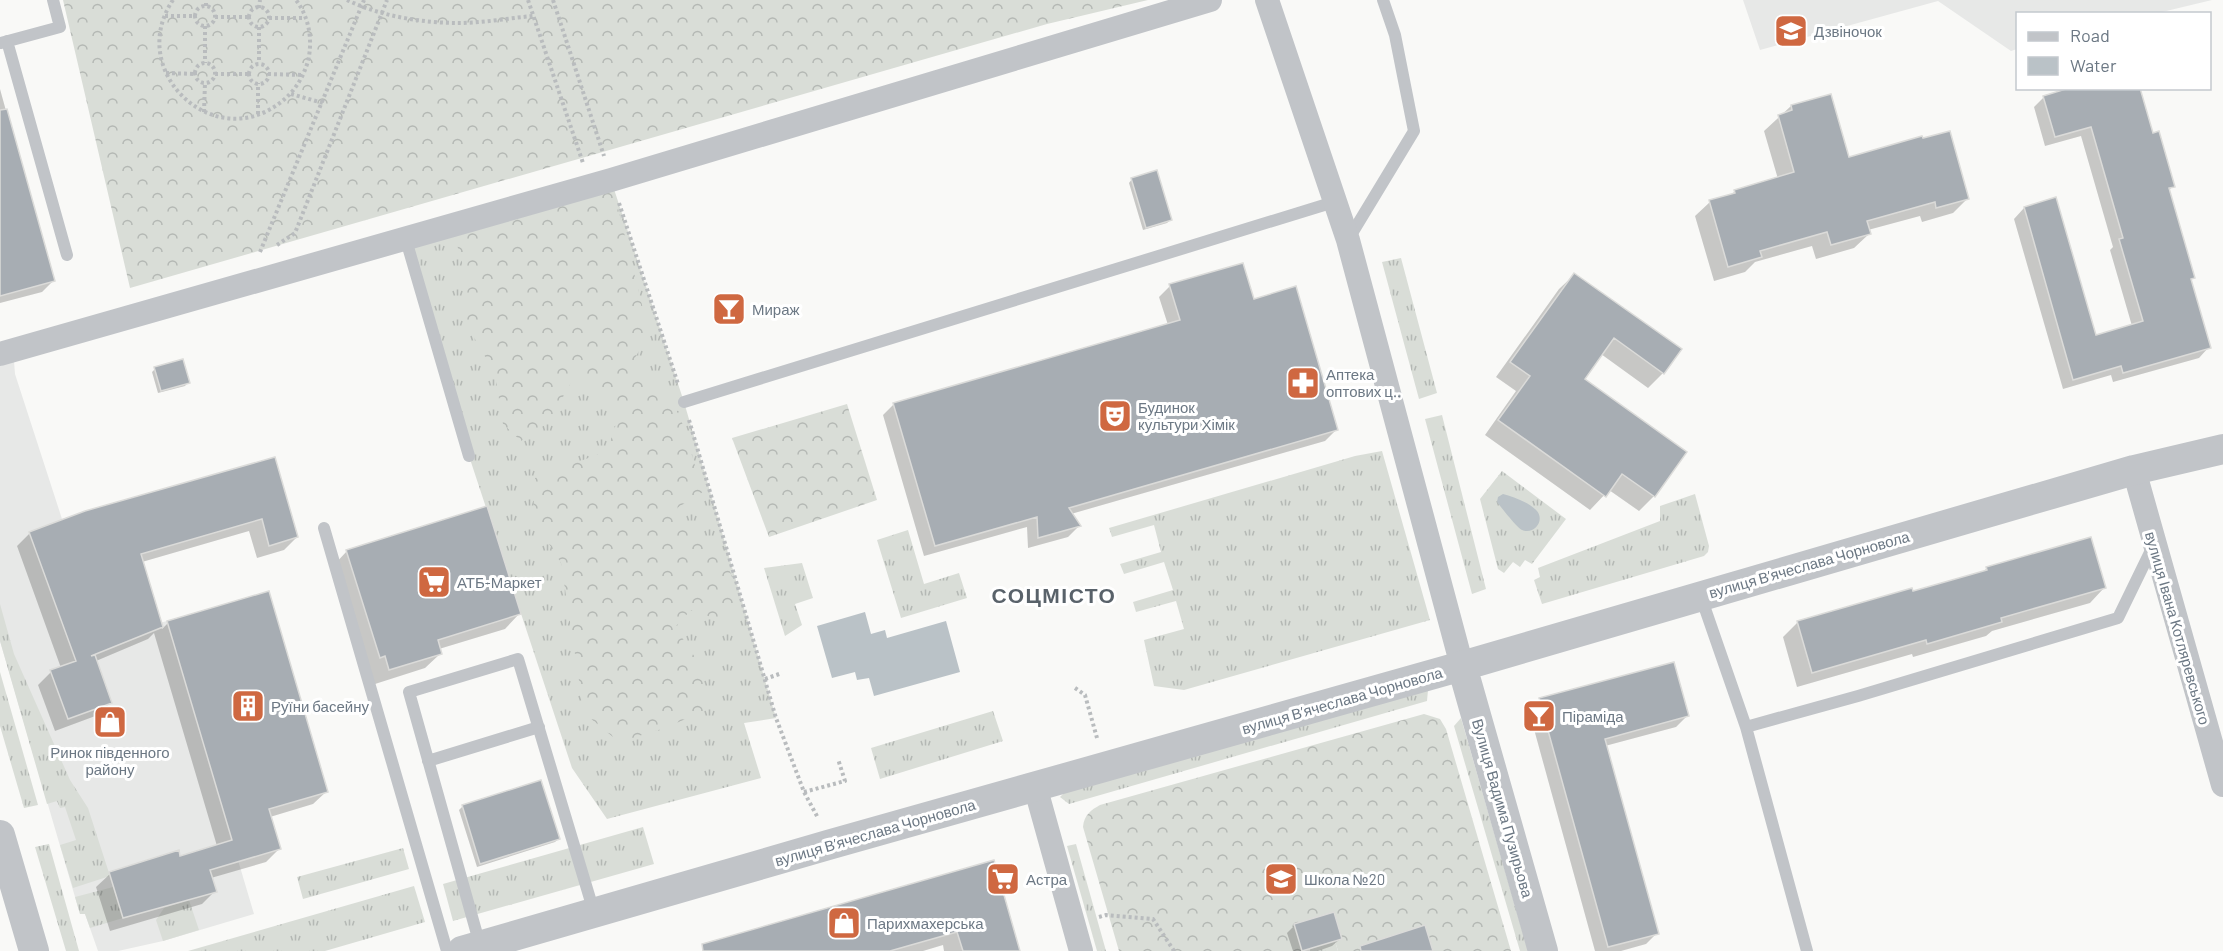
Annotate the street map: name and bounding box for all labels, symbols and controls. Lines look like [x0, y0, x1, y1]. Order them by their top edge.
legend [2016, 12, 2211, 90]
school or university icon: Дзвіночок [1773, 13, 1809, 49]
place label: Дзвіночок [1814, 22, 1882, 40]
text: Road [2070, 24, 2110, 46]
text: Water [2070, 54, 2117, 76]
bar icon: Мираж [711, 291, 747, 327]
place label: Мираж [752, 300, 800, 318]
pharmacy icon: Аптека оптових ц‥ [1285, 365, 1321, 401]
place label: Аптека оптових ц‥ [1326, 365, 1401, 400]
theatre icon: Будинок культури Хімік [1097, 398, 1133, 434]
place label: Будинок культури Хімік [1138, 398, 1235, 433]
street label: вулиця Вʼячеслава Чорновола [1707, 527, 1912, 601]
street label: вулиця Івана Котляревського [2142, 529, 2214, 727]
supermarket icon: АТБ-Маркет [416, 564, 452, 600]
place label: АТБ-Маркет [457, 573, 542, 591]
district label: СОЦМІСТО [992, 582, 1116, 607]
street label: вулиця Вʼячеслава Чорновола [1240, 663, 1445, 737]
building icon: Руїни басейну [230, 688, 266, 724]
place label: Руїни басейну [271, 697, 369, 715]
bar icon: Піраміда [1521, 698, 1557, 734]
shop icon: Ринок південного району [92, 704, 128, 740]
place label: Піраміда [1562, 707, 1624, 725]
street label: Вулиця Вадима Пузирьова [1469, 717, 1537, 900]
place label: Ринок південного району [50, 743, 170, 778]
street label: вулиця Вʼячеслава Чорновола [773, 795, 978, 869]
supermarket icon: Астра [985, 861, 1021, 897]
school or university icon: Школа №20 [1263, 861, 1299, 897]
place label: Астра [1026, 870, 1068, 888]
place label: Школа №20 [1304, 870, 1385, 888]
shop icon: Парихмахерська [826, 905, 862, 941]
place label: Парихмахерська [867, 914, 984, 932]

